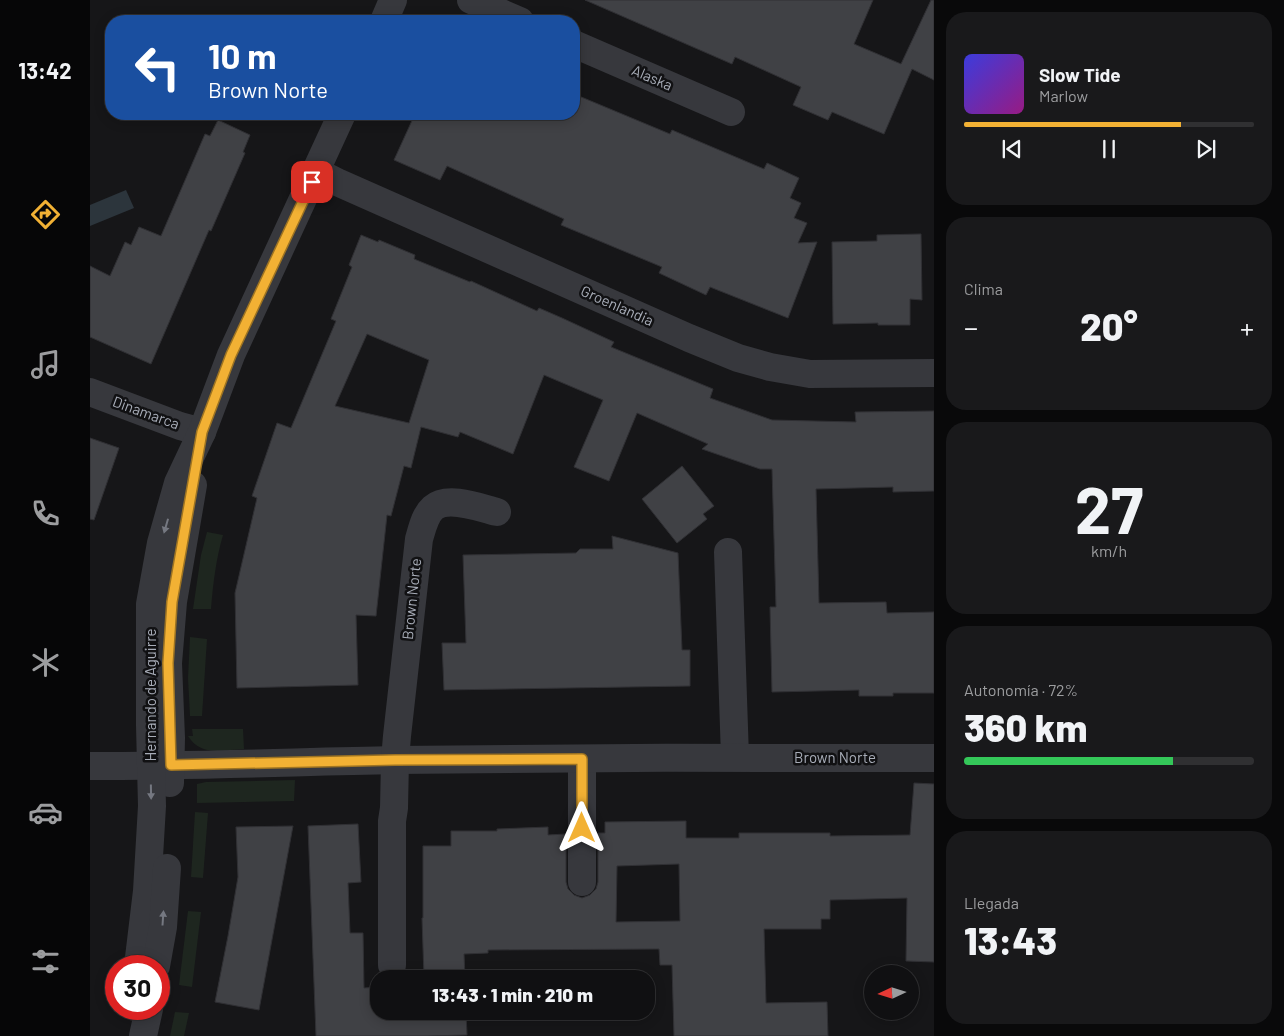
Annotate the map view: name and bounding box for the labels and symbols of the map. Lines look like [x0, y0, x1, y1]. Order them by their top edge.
street label: Alaska [629, 60, 675, 94]
pin [291, 161, 333, 203]
street label: Groenlandia [578, 281, 657, 329]
street label: Dinamarca [110, 392, 182, 432]
one-way arrow [161, 519, 169, 534]
street label: Brown Norte [398, 557, 424, 641]
street label: Hernando de Aguirre [141, 628, 159, 762]
street label: Brown Norte [794, 748, 876, 766]
one-way arrow [147, 784, 155, 800]
position arrow [555, 801, 607, 853]
one-way arrow [160, 910, 168, 926]
speed limit sign: 30 [105, 955, 170, 1020]
north arrow [864, 965, 919, 1020]

